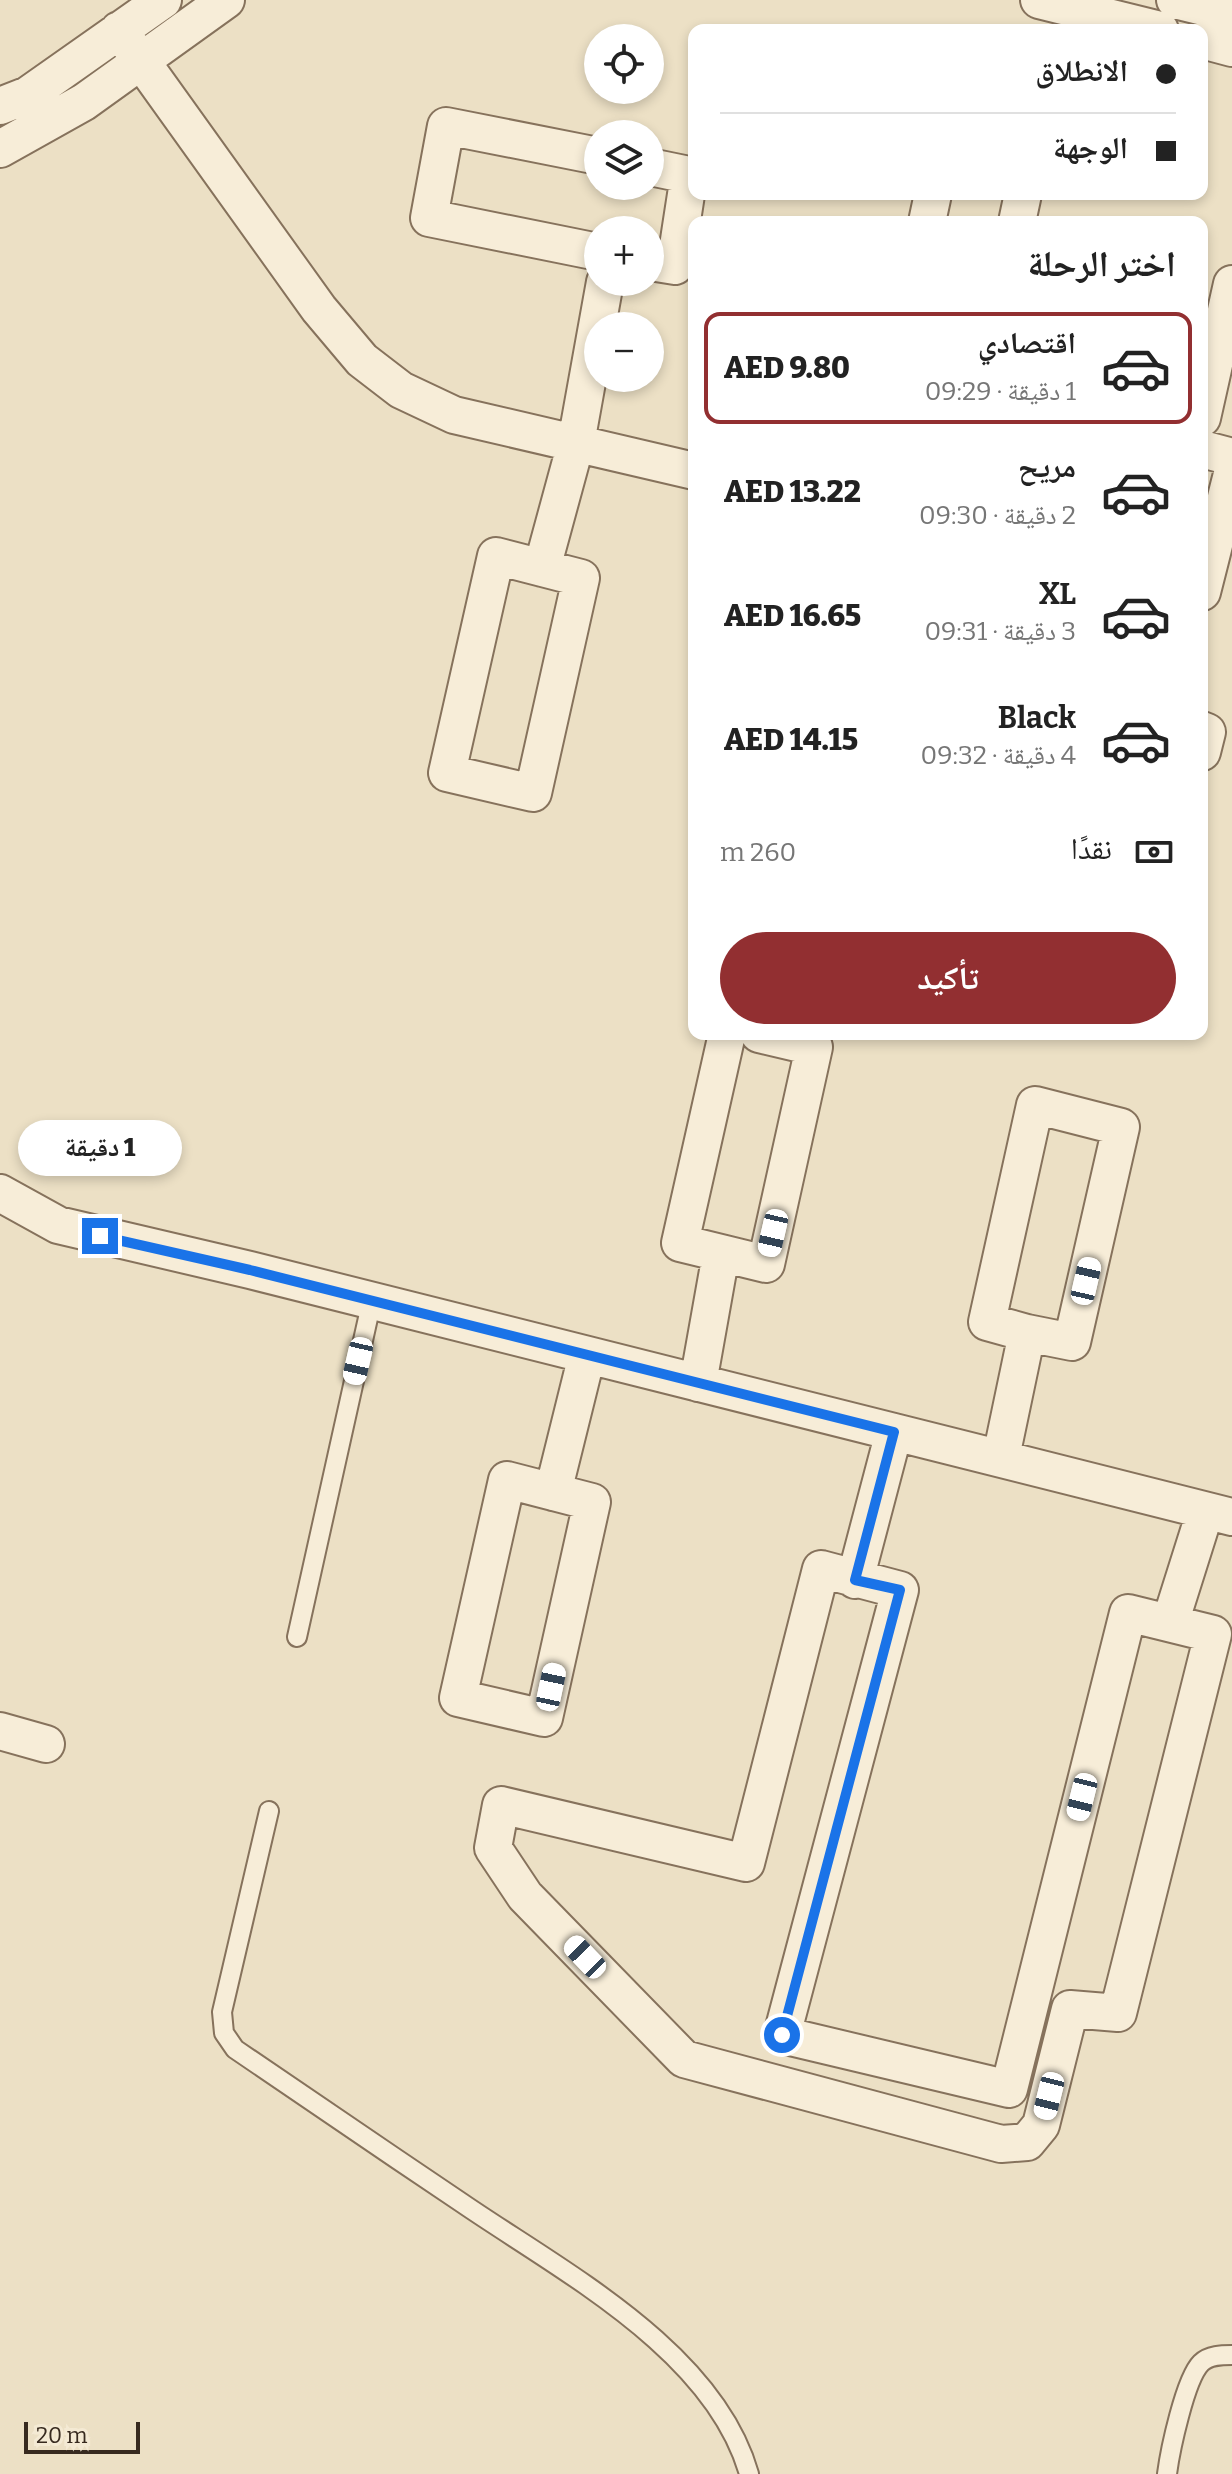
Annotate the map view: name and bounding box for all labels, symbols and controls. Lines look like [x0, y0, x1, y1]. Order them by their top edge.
map controls [584, 24, 664, 392]
button: locate [584, 24, 664, 104]
text: الانطلاق [1035, 53, 1128, 89]
button: layers [584, 120, 664, 200]
text: الوجهة [1053, 130, 1128, 166]
button: + [584, 216, 664, 296]
text: اختر الرحلة [1028, 242, 1176, 286]
button: − [584, 312, 664, 392]
text: اقتصادي [978, 325, 1076, 361]
icon: car [1100, 332, 1172, 404]
text: AED 9.80 [724, 350, 850, 386]
text: 1 دقيقة · 09:29 [925, 376, 1076, 407]
text: مريح [1018, 449, 1076, 485]
icon: car [1100, 456, 1172, 528]
text: AED 13.22 [724, 474, 861, 510]
text: 2 دقيقة · 09:30 [919, 500, 1076, 531]
text: XL [1039, 576, 1076, 612]
icon: car [1100, 580, 1172, 652]
text: AED 16.65 [724, 598, 861, 634]
text: 3 دقيقة · 09:31 [924, 616, 1076, 647]
text: Black [998, 700, 1076, 736]
icon: car [1100, 704, 1172, 776]
text: AED 14.15 [724, 722, 858, 758]
text: 4 دقيقة · 09:32 [921, 740, 1076, 771]
icon: cash [1132, 830, 1176, 874]
text: نقدًا [1071, 831, 1112, 867]
text: 260 m [720, 837, 796, 868]
button: تأكيد [720, 932, 1176, 1024]
callout: 1 دقيقة [18, 1120, 182, 1176]
text: 1 دقيقة [65, 1132, 135, 1163]
car [756, 1207, 790, 1259]
route end [82, 1218, 118, 1254]
car [1069, 1255, 1103, 1307]
car [341, 1335, 375, 1387]
car [534, 1661, 568, 1713]
car [1065, 1771, 1099, 1823]
car [560, 1931, 610, 1983]
route start [764, 2017, 800, 2053]
car [1032, 2070, 1066, 2122]
scale bar [24, 2418, 140, 2454]
text: 20 m [36, 2422, 87, 2449]

